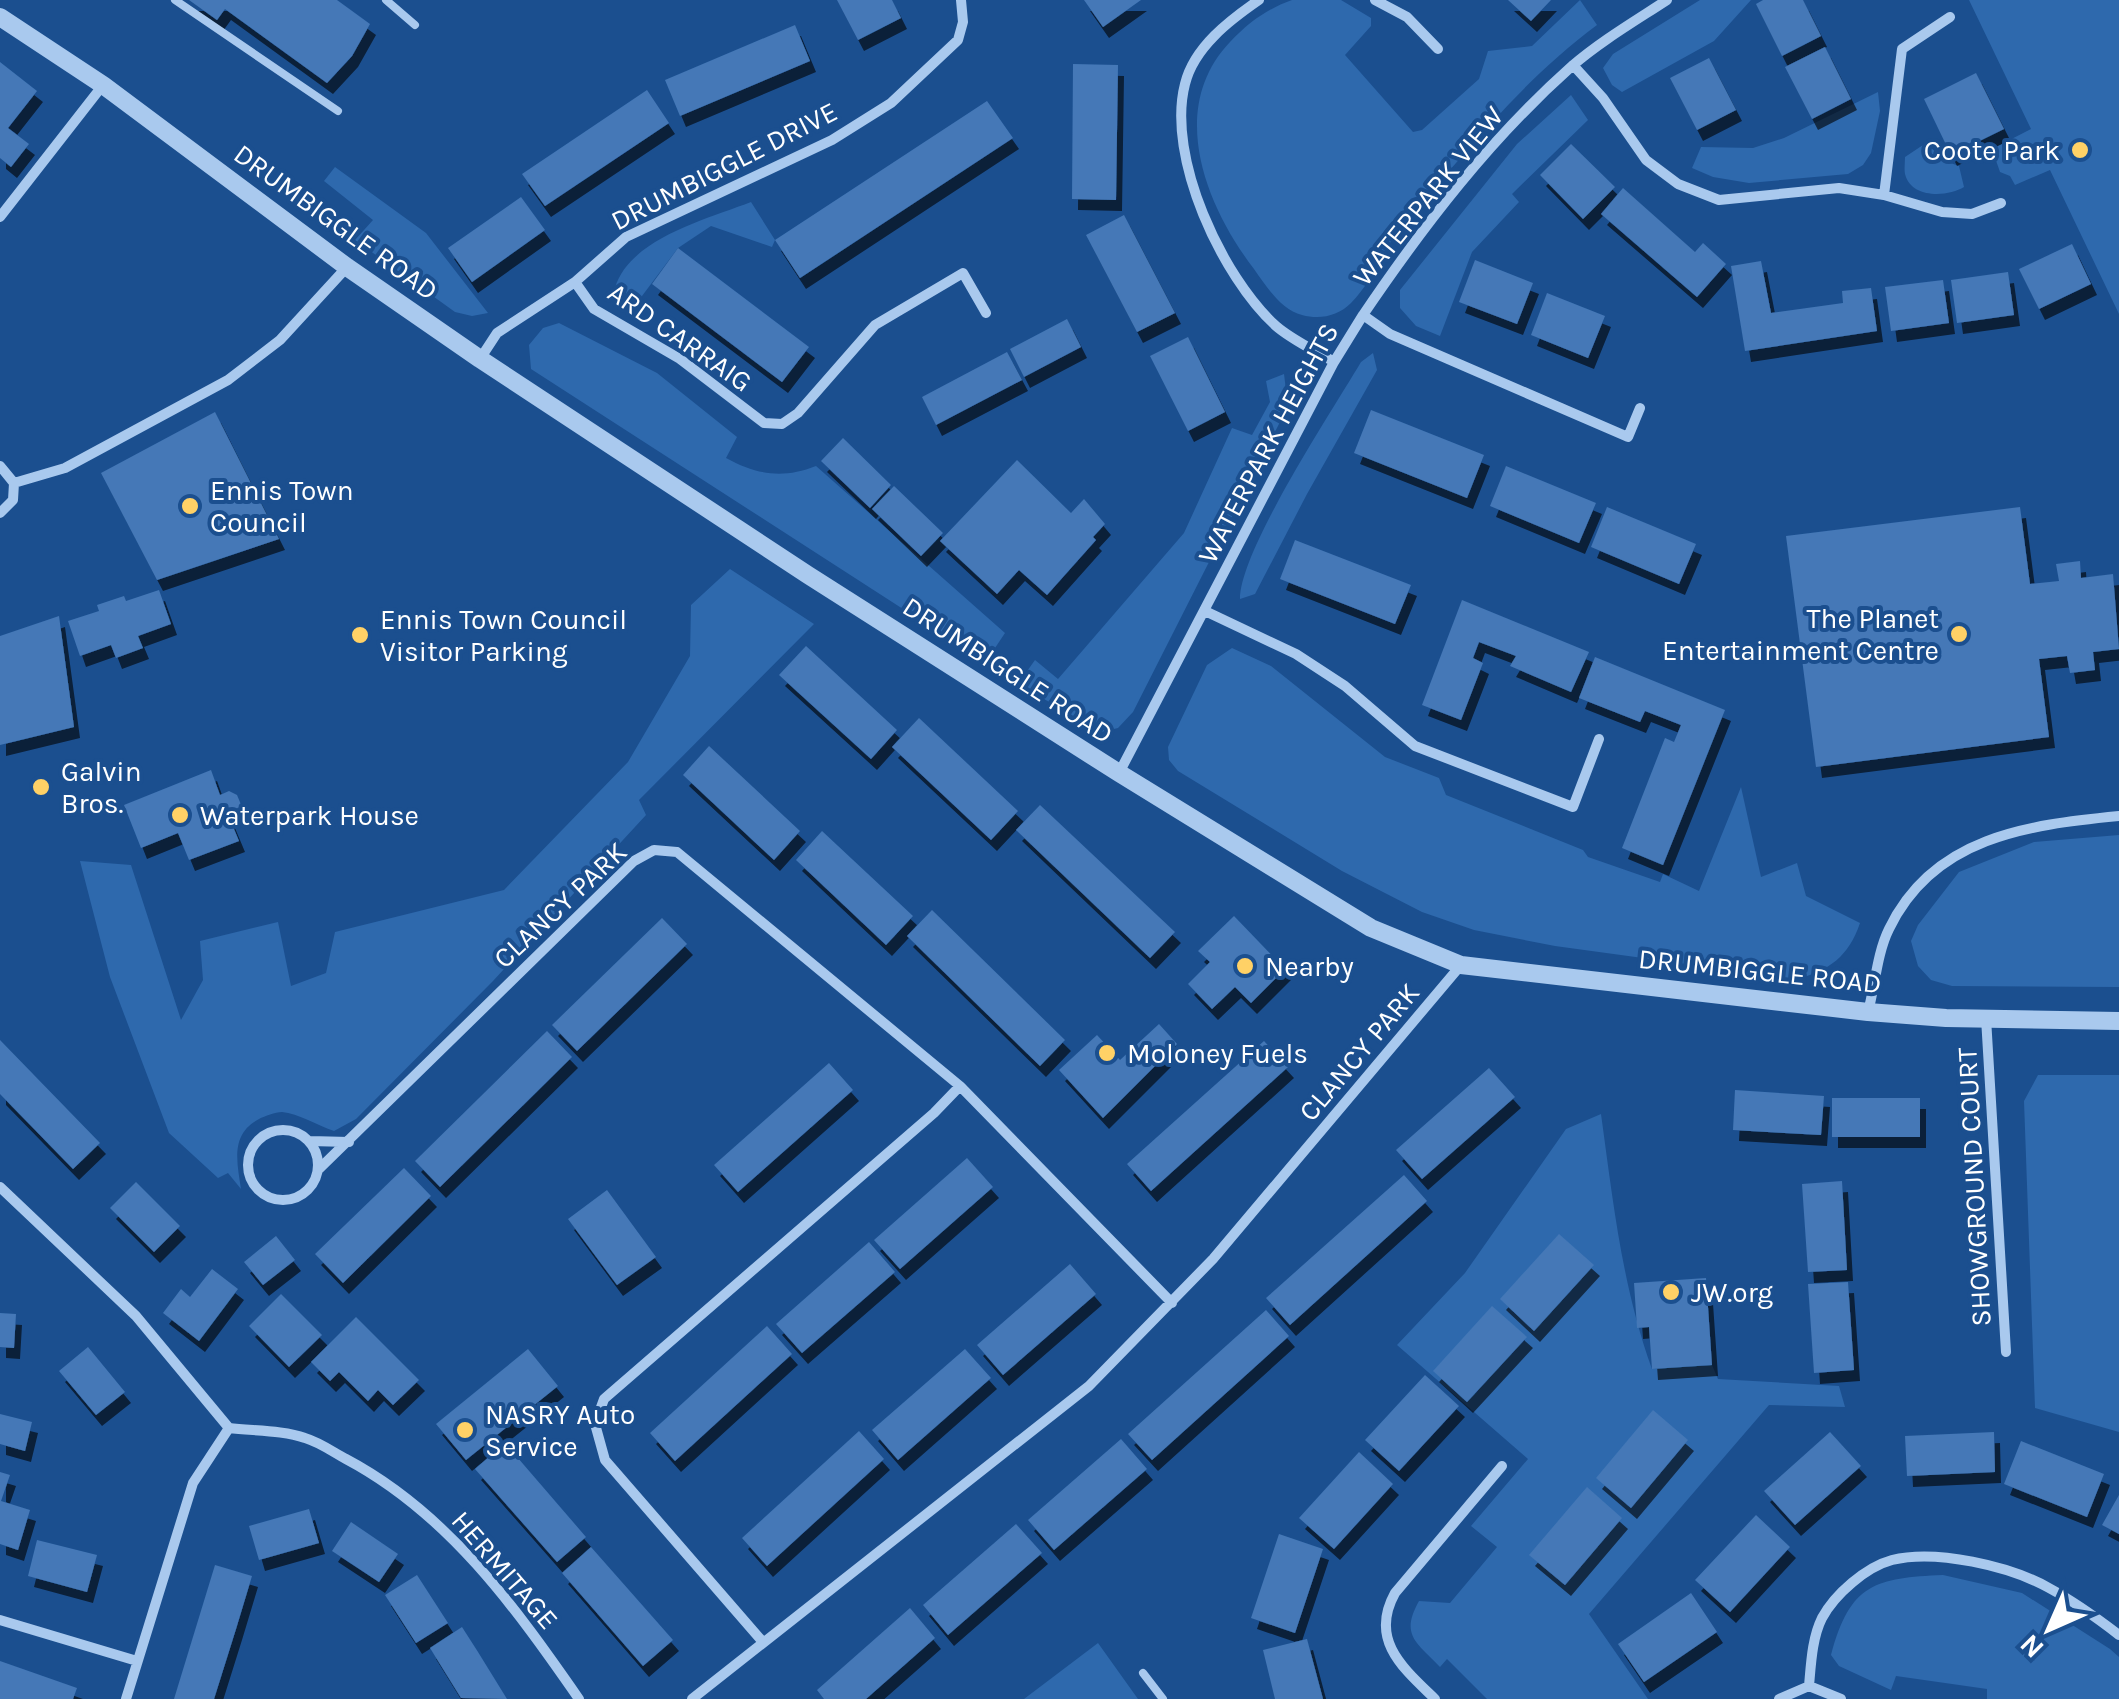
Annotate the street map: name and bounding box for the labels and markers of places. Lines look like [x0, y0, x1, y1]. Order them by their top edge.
place label: Coote Park [1924, 134, 2060, 167]
marker: Coote Park [2069, 139, 2091, 161]
place label: Ennis Town Council [210, 474, 354, 539]
marker: Ennis Town Council [179, 495, 201, 517]
place label: The Planet Entertainment Centre [1662, 602, 1939, 667]
place label: Ennis Town Council Visitor Parking [380, 603, 627, 668]
marker: The Planet Entertainment Centre [1948, 623, 1970, 645]
marker: Ennis Town Council Visitor Parking [349, 624, 371, 646]
place label: Galvin Bros. [61, 755, 142, 820]
marker: Galvin Bros. [30, 776, 52, 798]
place label: Waterpark House [200, 799, 419, 832]
marker: Waterpark House [169, 804, 191, 826]
place label: Nearby [1265, 950, 1354, 983]
marker: Nearby [1234, 955, 1256, 977]
place label: Moloney Fuels [1127, 1037, 1308, 1070]
marker: Moloney Fuels [1096, 1042, 1118, 1064]
place label: JW.org [1691, 1276, 1773, 1309]
marker: JW.org [1660, 1281, 1682, 1303]
place label: NASRY Auto Service [485, 1398, 635, 1463]
marker: NASRY Auto Service [454, 1419, 476, 1441]

